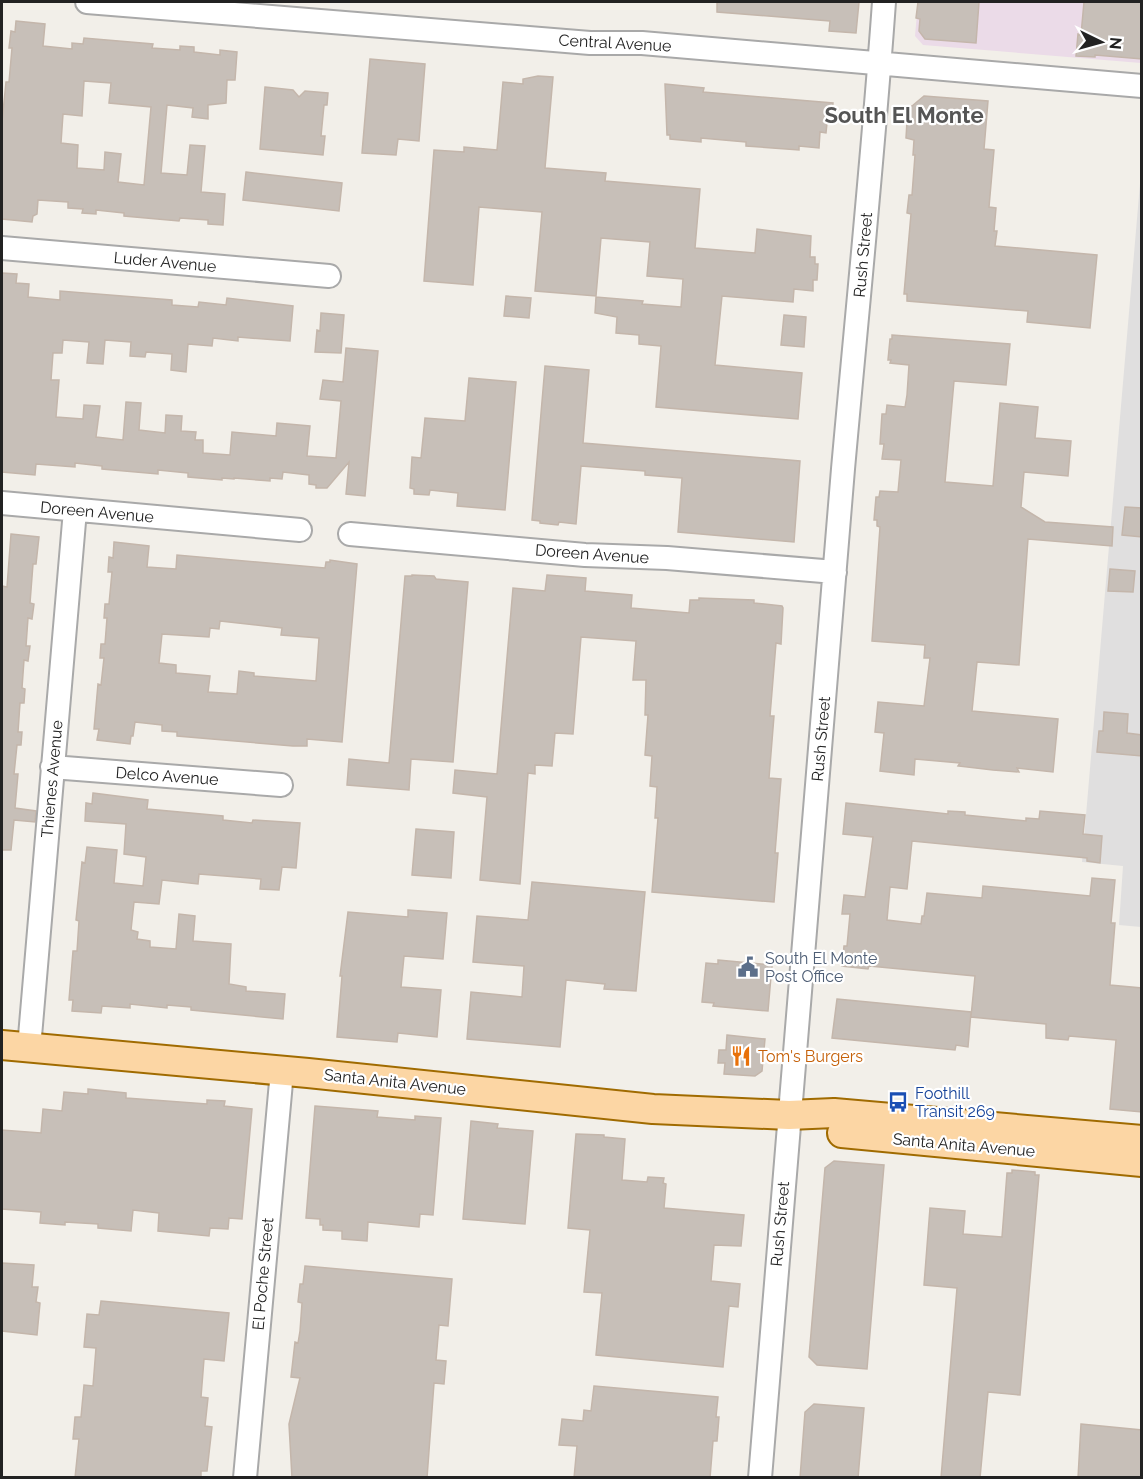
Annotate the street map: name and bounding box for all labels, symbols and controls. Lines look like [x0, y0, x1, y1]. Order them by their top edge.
north arrow [1071, 12, 1131, 72]
street label: Central Avenue [558, 31, 672, 55]
text: N [1105, 36, 1125, 50]
district label: South El Monte [824, 102, 984, 128]
street label: Rush Street [850, 211, 876, 298]
street label: Luder Avenue [113, 248, 217, 276]
street label: Doreen Avenue [39, 498, 155, 526]
street label: Doreen Avenue [534, 541, 650, 567]
street label: Rush Street [808, 695, 834, 782]
street label: Thienes Avenue [37, 719, 67, 839]
street label: Delco Avenue [115, 763, 219, 789]
place label: South El Monte Post Office [765, 949, 877, 986]
public building icon: South El Monte Post Office [736, 955, 760, 979]
restaurant icon: Tom's Burgers [729, 1044, 753, 1068]
place label: Tom's Burgers [758, 1047, 863, 1066]
street label: Santa Anita Avenue [323, 1065, 467, 1099]
place label: Foothill Transit 269 [915, 1084, 995, 1121]
bus stop icon: Foothill Transit 269 [886, 1090, 910, 1114]
street label: Santa Anita Avenue [892, 1129, 1036, 1161]
street label: Rush Street [767, 1180, 793, 1267]
street label: El Poche Street [249, 1216, 277, 1331]

